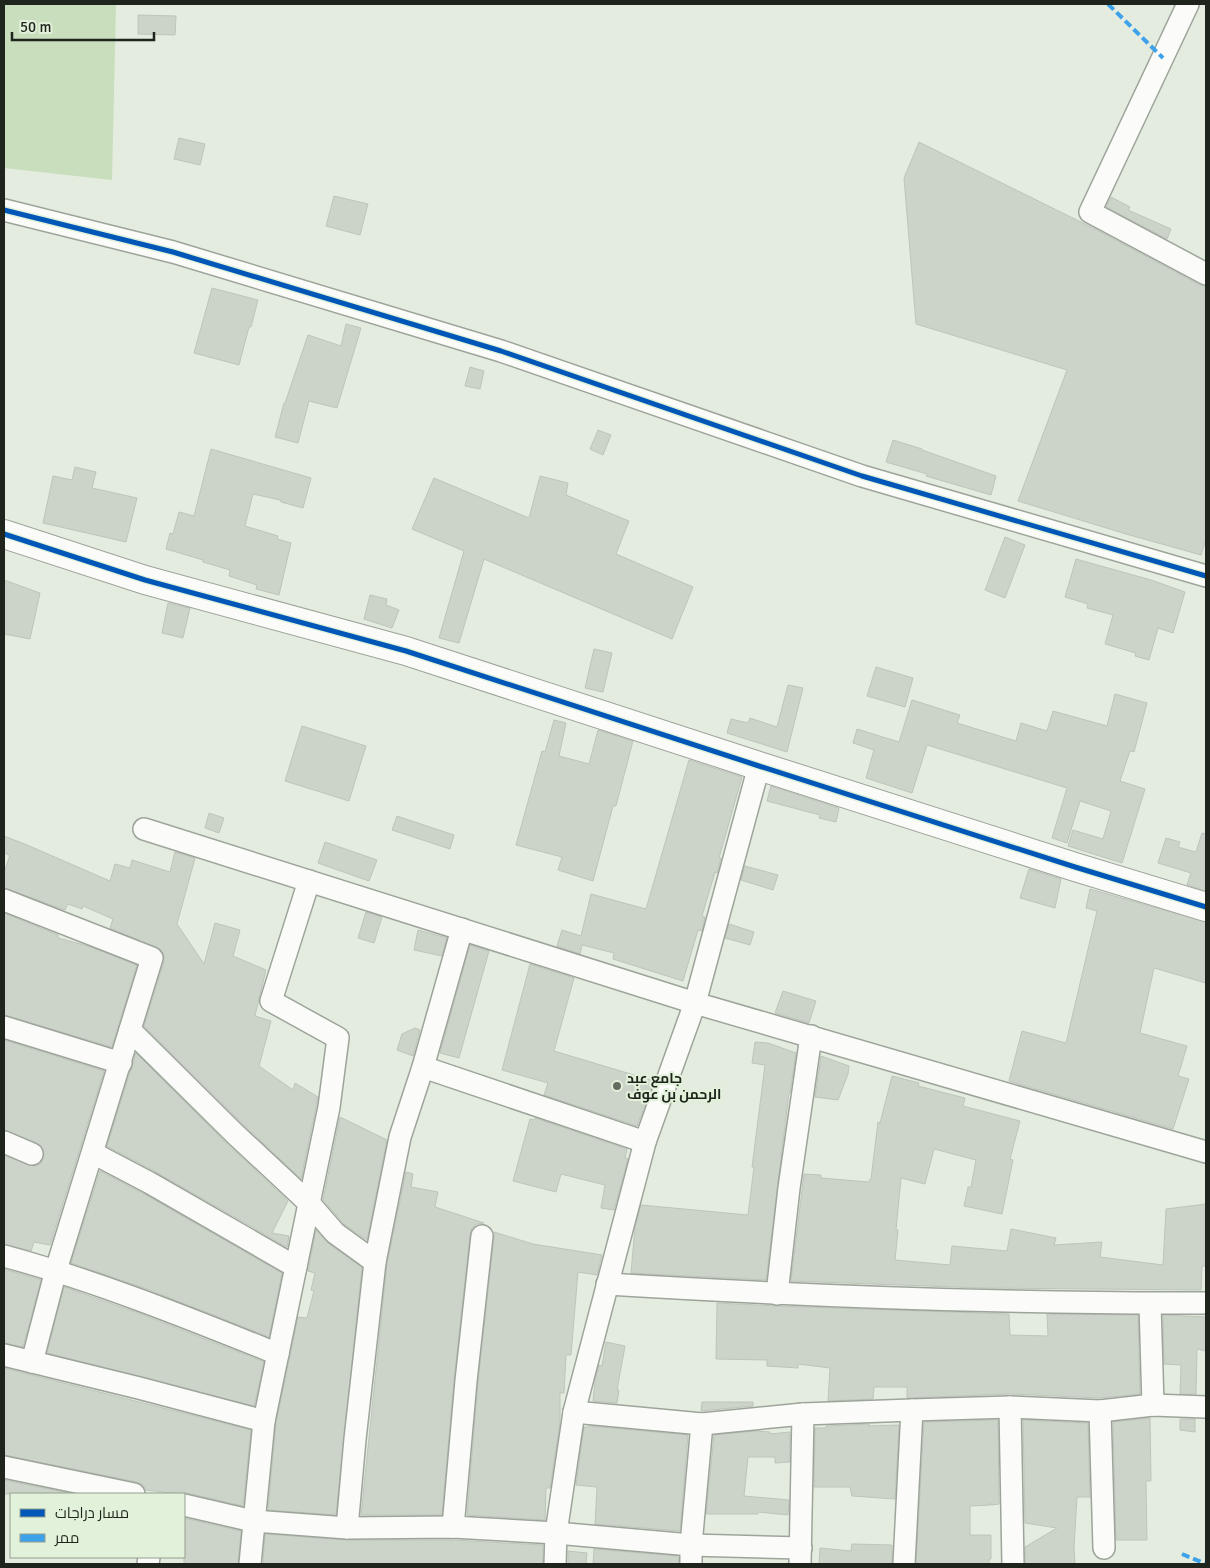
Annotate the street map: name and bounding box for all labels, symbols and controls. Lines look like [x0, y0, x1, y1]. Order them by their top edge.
scale bar [12, 10, 155, 42]
text: 50 m [20, 18, 51, 36]
place label: جامع عبد الرحمن بن عوف [627, 1070, 721, 1103]
marker: جامع عبد الرحمن بن عوف [611, 1080, 623, 1092]
legend [10, 1493, 185, 1558]
text: مسار دراجات [55, 1504, 129, 1522]
text: ممر [54, 1529, 79, 1547]

